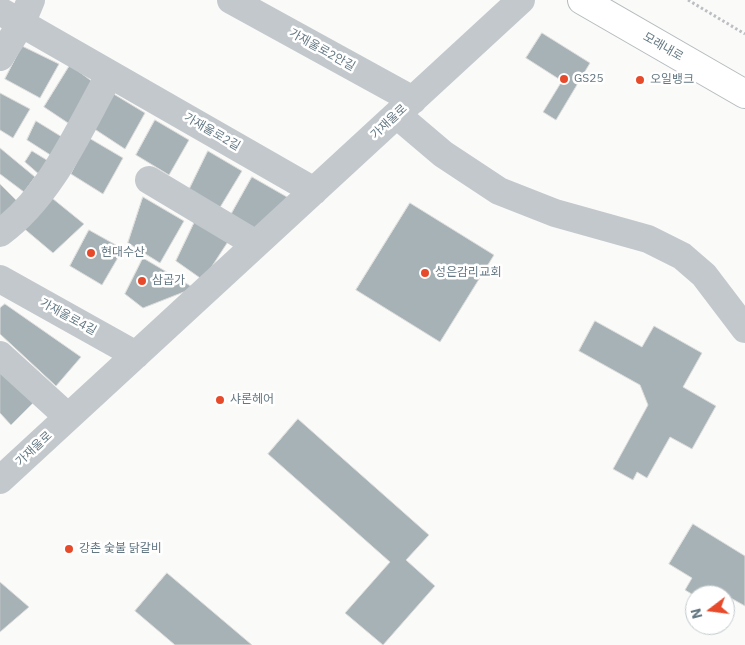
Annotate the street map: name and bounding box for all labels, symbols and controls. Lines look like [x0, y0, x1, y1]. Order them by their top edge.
street label: 가재울로2안길 [286, 26, 358, 74]
street label: 모래내로 [640, 30, 686, 64]
place label: GS25 [574, 72, 604, 86]
marker: GS25 [558, 73, 570, 85]
place label: 오일뱅크 [650, 73, 694, 87]
marker: 오일뱅크 [634, 74, 646, 86]
street label: 가재울로 [368, 102, 410, 142]
street label: 가재울로2길 [181, 110, 243, 154]
place label: 현대수산 [101, 246, 145, 260]
marker: 현대수산 [85, 247, 97, 259]
place label: 성은감리교회 [435, 266, 501, 280]
marker: 성은감리교회 [419, 267, 431, 279]
place label: 삼곱가 [152, 274, 185, 288]
marker: 삼곱가 [136, 275, 148, 287]
street label: 가재울로4길 [37, 296, 99, 338]
place label: 샤론헤어 [230, 393, 274, 407]
marker: 샤론헤어 [214, 394, 226, 406]
street label: 가재울로 [13, 429, 55, 469]
place label: 강촌 숯불 닭갈비 [79, 542, 162, 556]
marker: 강촌 숯불 닭갈비 [63, 543, 75, 555]
north arrow [685, 585, 735, 635]
text: N [686, 606, 706, 621]

